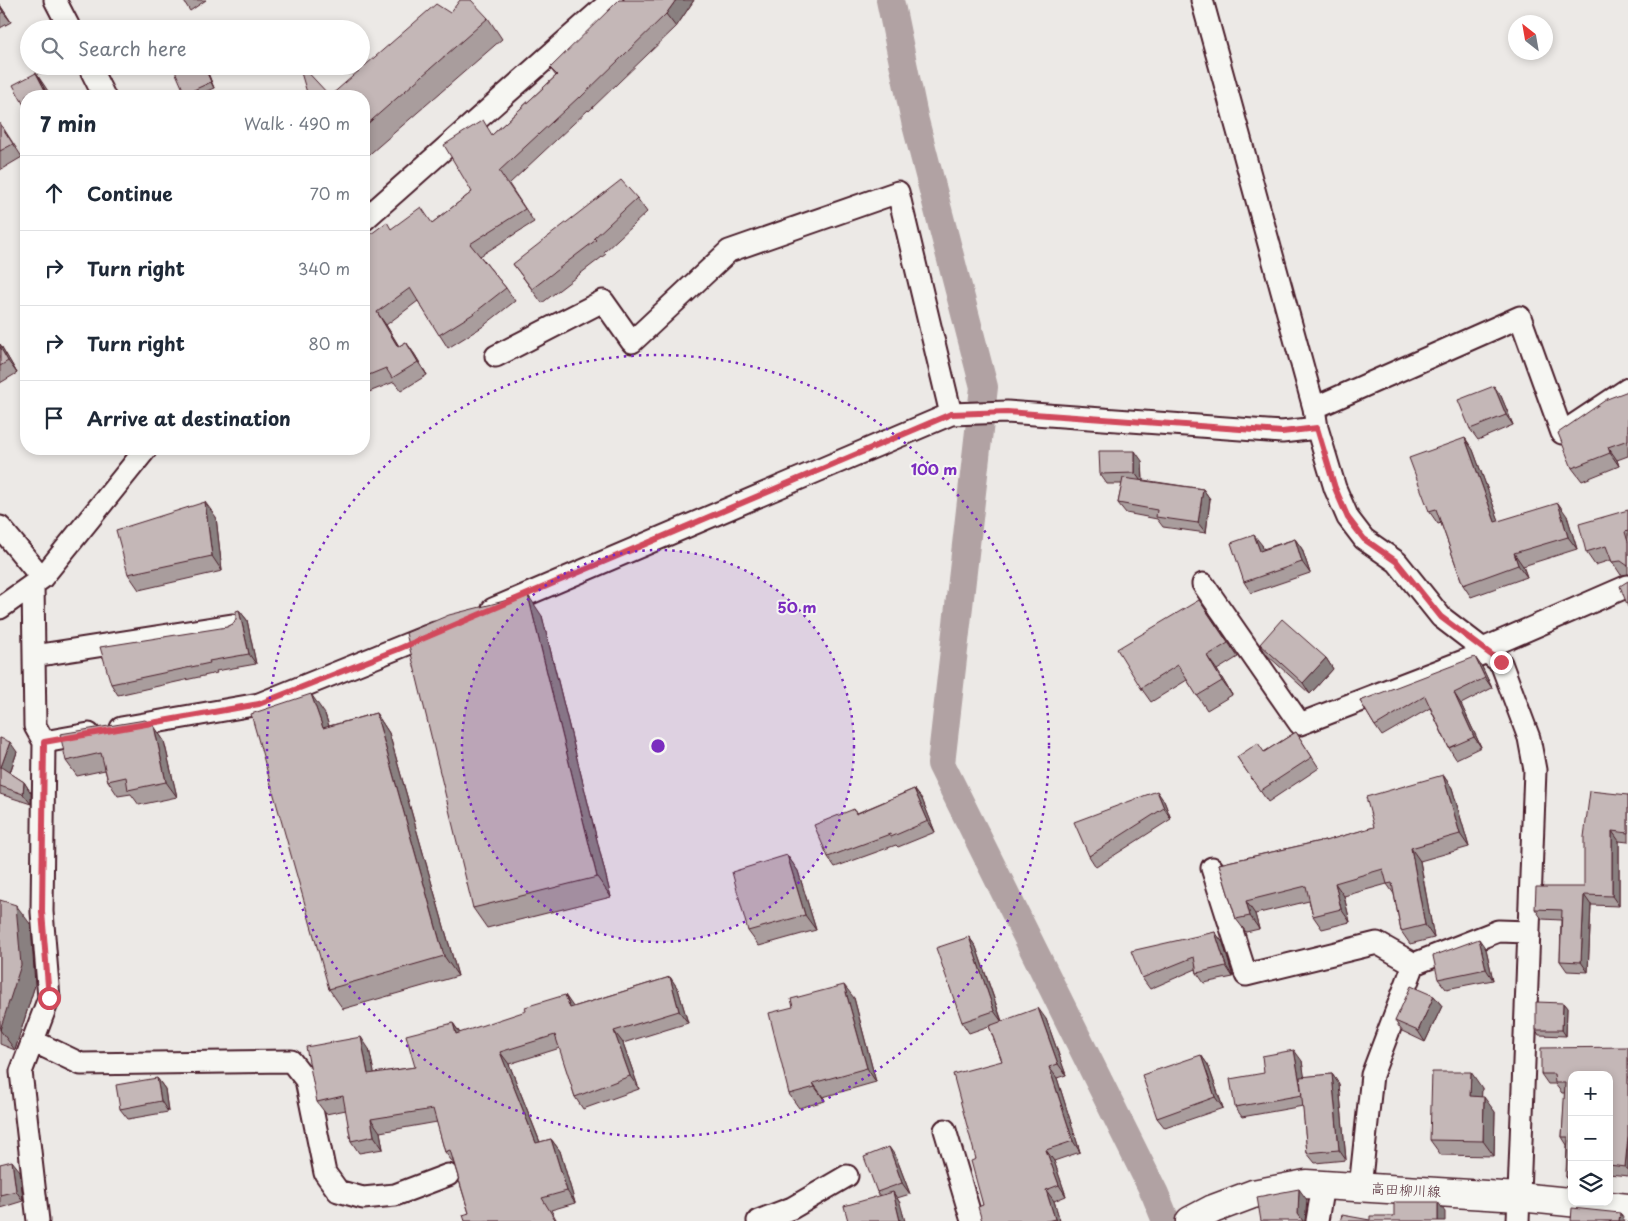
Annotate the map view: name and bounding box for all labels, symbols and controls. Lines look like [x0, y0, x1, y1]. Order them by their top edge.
north arrow [1508, 15, 1553, 60]
search box [20, 20, 370, 75]
icon: search [38, 34, 66, 62]
text: Search here [78, 34, 187, 62]
text: 7 min [40, 107, 96, 139]
text: Walk · 490 m [244, 111, 350, 135]
icon: ahead [40, 179, 68, 207]
text: Continue [87, 179, 173, 207]
text: 70 m [310, 181, 350, 205]
icon: right [40, 254, 68, 282]
text: Turn right [87, 254, 185, 282]
text: 340 m [298, 256, 350, 280]
icon: right [40, 329, 68, 357]
text: Turn right [87, 329, 185, 357]
text: 80 m [308, 331, 350, 355]
icon: arrive [40, 404, 68, 432]
text: Arrive at destination [87, 404, 291, 432]
text: 100 m [911, 457, 957, 480]
text: 50 m [778, 595, 816, 618]
route end [1490, 651, 1513, 674]
centre of rings [649, 737, 667, 755]
route start [38, 987, 61, 1010]
map controls [1568, 1071, 1613, 1206]
button: + [1568, 1071, 1613, 1116]
button: − [1568, 1116, 1613, 1161]
button: layers [1568, 1161, 1613, 1206]
street label: 高田柳川線 [1371, 1177, 1442, 1202]

